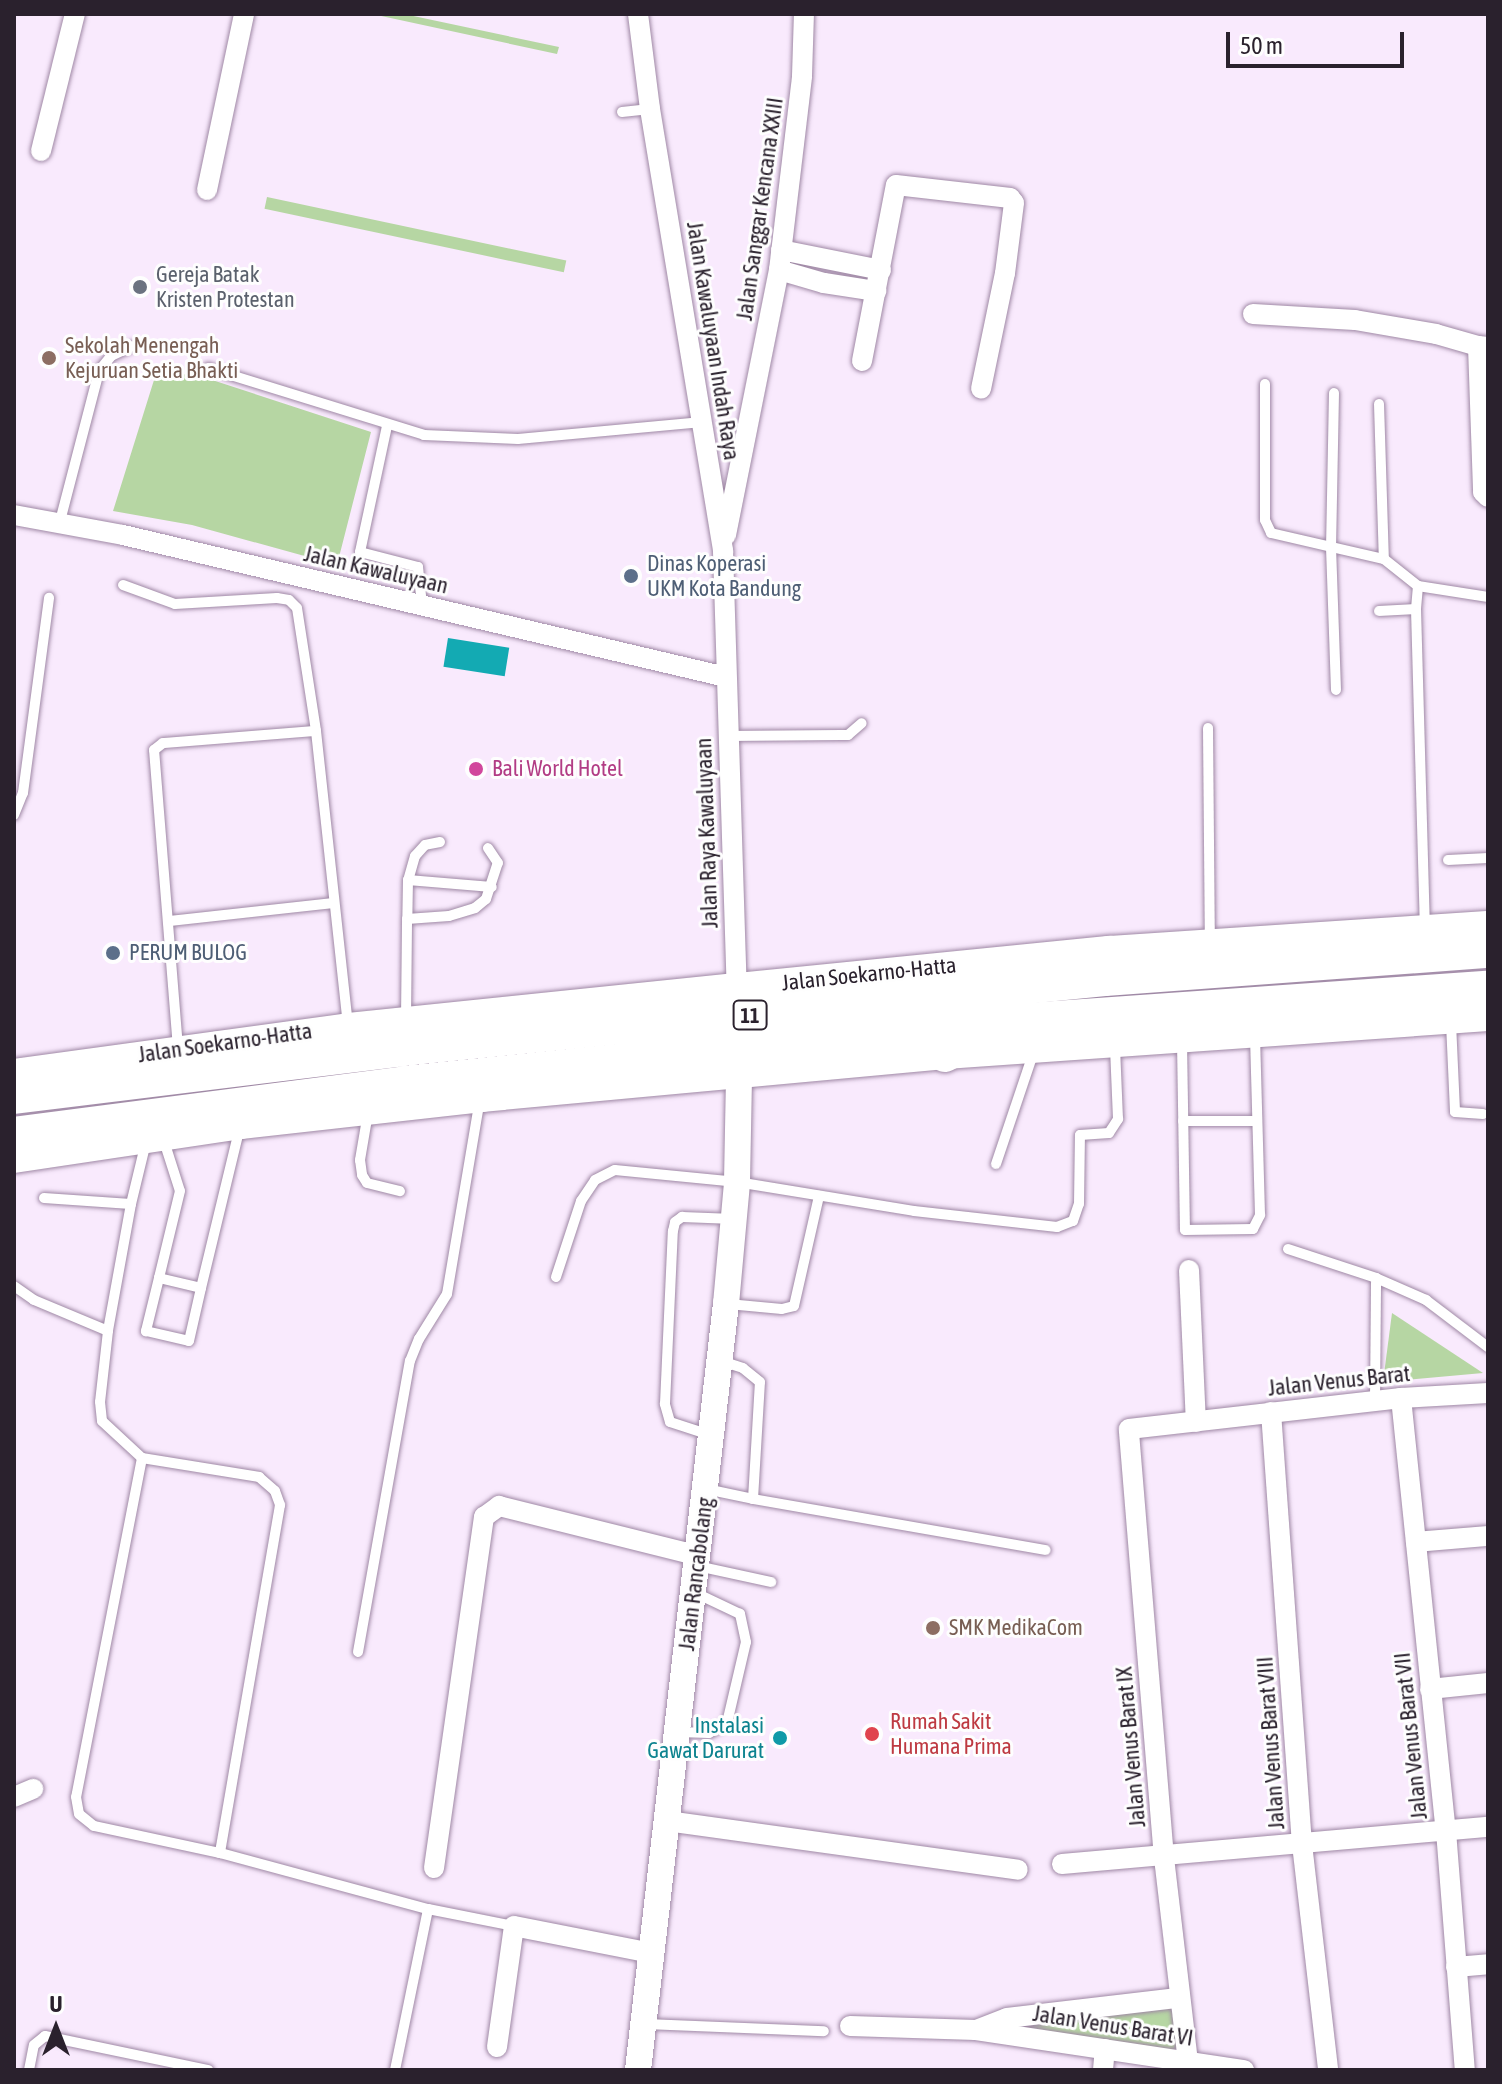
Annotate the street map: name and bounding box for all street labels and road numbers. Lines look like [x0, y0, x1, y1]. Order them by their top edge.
street label: Jalan Sanggar Kencana XXIII [731, 96, 789, 322]
street label: Jalan Kawaluyaan Indah Raya [681, 220, 745, 462]
street label: Jalan Kawaluyaan [301, 541, 451, 599]
street label: Jalan Raya Kawaluyaan [690, 737, 724, 929]
street label: Jalan Soekarno-Hatta [780, 952, 958, 996]
road number: 11 [732, 999, 768, 1031]
street label: Jalan Soekarno-Hatta [136, 1018, 314, 1068]
street label: Jalan Venus Barat [1267, 1360, 1411, 1402]
street label: Jalan Rancabolang [673, 1496, 719, 1652]
street label: Jalan Venus Barat VII [1389, 1651, 1433, 1821]
street label: Jalan Venus Barat VIII [1252, 1656, 1290, 1830]
street label: Jalan Venus Barat IX [1111, 1666, 1151, 1828]
street label: Jalan Venus Barat VI [1031, 2000, 1195, 2052]

